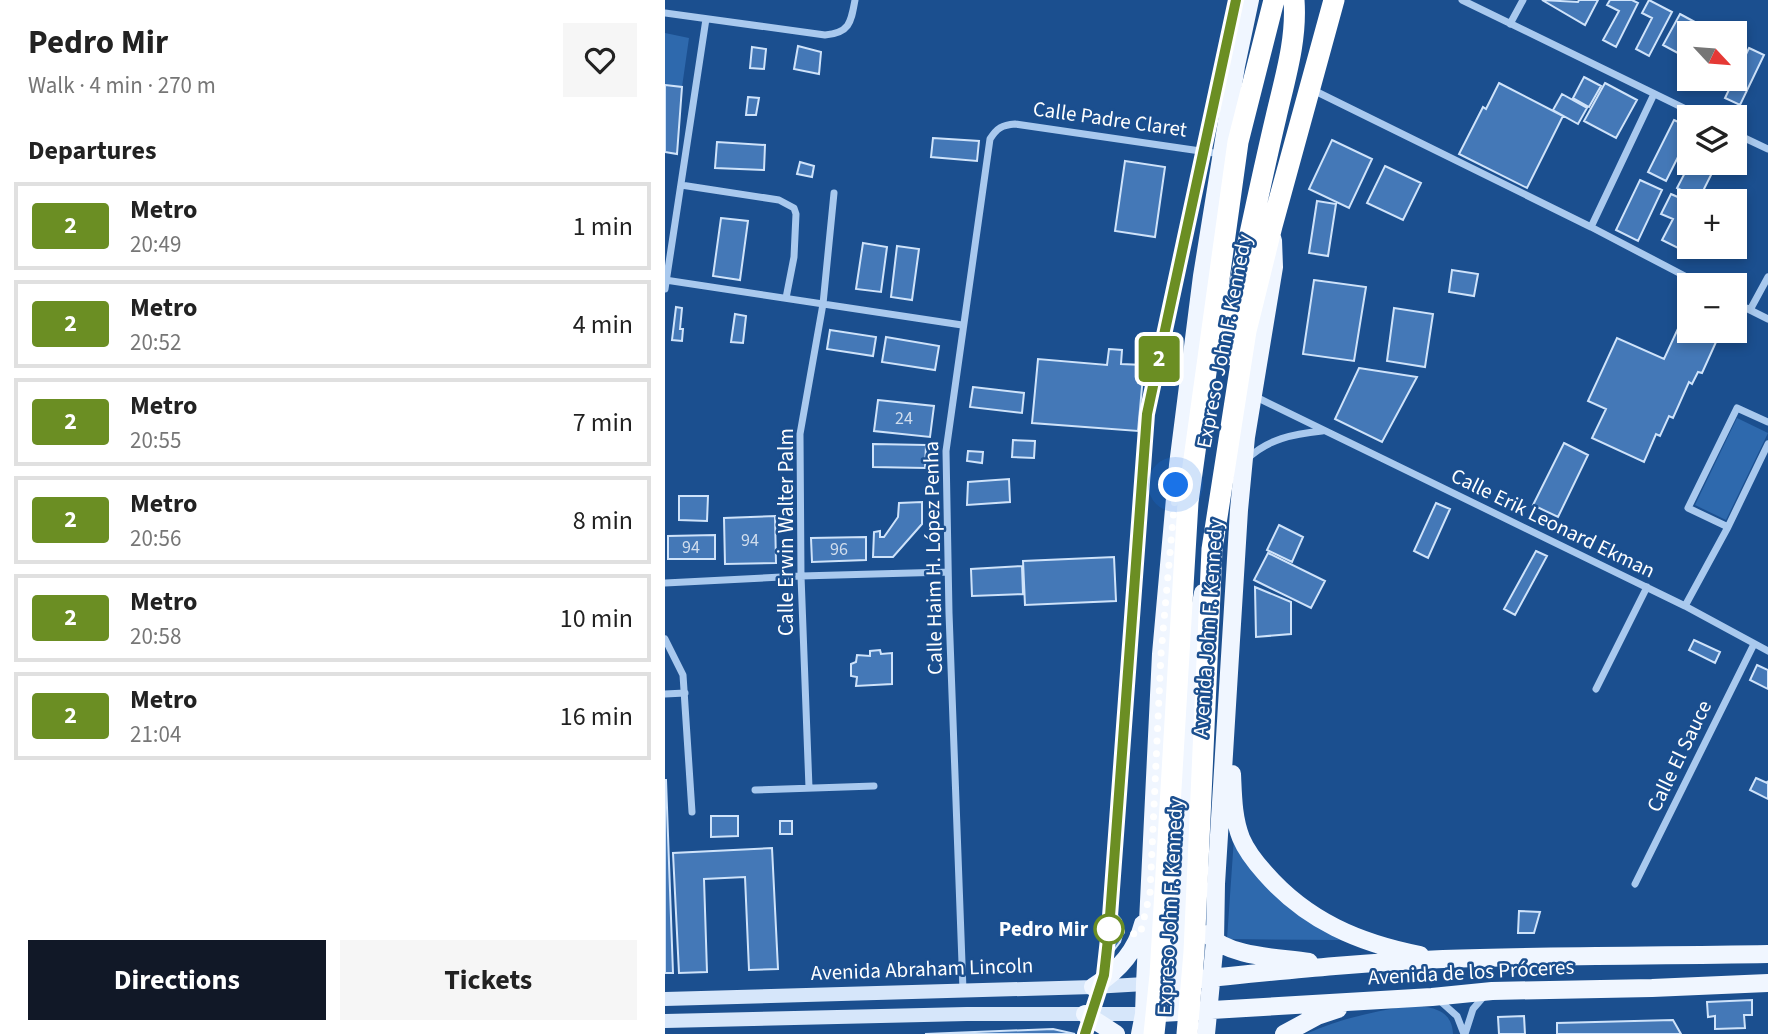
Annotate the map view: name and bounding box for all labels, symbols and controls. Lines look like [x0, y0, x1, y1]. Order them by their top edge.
text: Pedro Mir [28, 19, 168, 66]
north arrow [1677, 21, 1747, 91]
map controls [1677, 21, 1747, 343]
button: heart [563, 23, 637, 97]
text: Walk · 4 min · 270 m [28, 69, 216, 102]
street label: Calle Padre Claret [1031, 93, 1189, 145]
button: layers [1677, 105, 1747, 175]
text: Departures [28, 132, 156, 169]
button: + [1677, 189, 1747, 259]
text: Metro [130, 191, 198, 228]
text: 2 [64, 208, 77, 243]
text: 1 min [573, 208, 633, 245]
text: 20:49 [130, 228, 181, 261]
street label: Expreso John F. Kennedy [1189, 231, 1260, 451]
button: − [1677, 273, 1747, 343]
text: Metro [130, 289, 198, 326]
text: 2 [64, 306, 77, 341]
text: 4 min [573, 306, 633, 343]
text: 20:52 [130, 326, 181, 359]
line badge: 2 [1136, 336, 1182, 382]
text: 2 [1153, 341, 1165, 376]
text: Metro [130, 387, 198, 424]
text: 2 [64, 404, 77, 439]
text: 7 min [573, 404, 633, 441]
house number: 24 [895, 406, 913, 431]
text: 20:55 [130, 424, 181, 457]
street label: Calle Erwin Walter Palm [771, 428, 801, 636]
street label: Calle Haim H. López Penha [916, 441, 950, 675]
street label: Calle Erik Leonard Ekman [1446, 460, 1660, 586]
your location [1158, 467, 1193, 502]
text: Metro [130, 485, 198, 522]
text: 2 [64, 502, 77, 537]
text: 8 min [573, 502, 633, 539]
street label: Avenida John F. Kennedy [1185, 518, 1231, 738]
text: 20:56 [130, 522, 181, 555]
house number: 94 [741, 528, 759, 553]
house number: 94 [682, 535, 700, 560]
house number: 96 [830, 537, 848, 562]
text: Metro [130, 583, 198, 620]
text: 2 [64, 600, 77, 635]
text: 10 min [560, 600, 633, 637]
text: 20:58 [130, 620, 181, 653]
text: Metro [130, 681, 198, 718]
street label: Calle El Sauce [1639, 695, 1719, 817]
text: 2 [64, 698, 77, 733]
text: 16 min [560, 698, 633, 735]
text: 21:04 [130, 718, 181, 751]
street label: Expreso John F. Kennedy [1149, 797, 1191, 1016]
place label: Pedro Mir [999, 914, 1089, 944]
marker: Pedro Mir [1094, 914, 1124, 944]
button: Directions [28, 940, 326, 1020]
button: Tickets [340, 940, 637, 1020]
street label: Avenida Abraham Lincoln [810, 950, 1034, 988]
street label: Avenida de los Próceres [1367, 952, 1575, 992]

